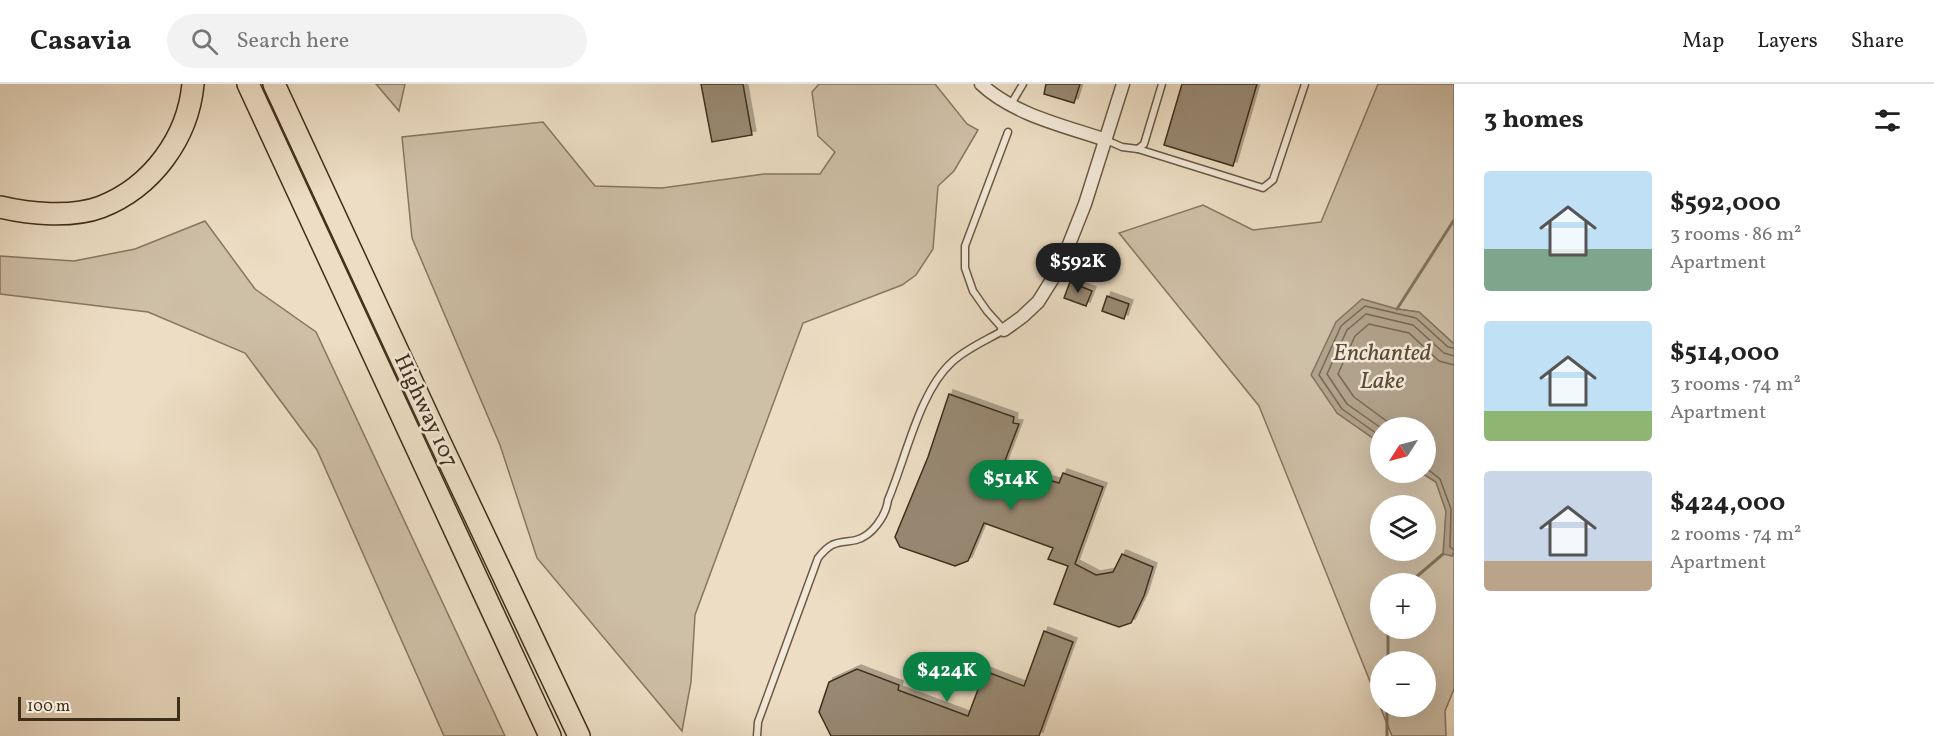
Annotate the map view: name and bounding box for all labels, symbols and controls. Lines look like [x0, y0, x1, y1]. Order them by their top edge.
search box [167, 14, 587, 68]
text: Casavia [30, 22, 131, 61]
icon: search [188, 25, 221, 58]
text: Search here [236, 26, 349, 57]
text: Map [1682, 27, 1724, 56]
text: Layers [1757, 27, 1818, 56]
text: Share [1851, 27, 1904, 56]
text: 3 homes [1484, 102, 1584, 138]
icon: filters [1871, 104, 1904, 137]
text: $592,000 [1670, 185, 1781, 221]
icon: home [1532, 195, 1604, 267]
text: 3 rooms · 86 m² [1670, 221, 1801, 249]
pin: $592K [1036, 243, 1120, 294]
text: $592K [1050, 248, 1106, 276]
text: Apartment [1670, 249, 1766, 277]
text: $514,000 [1670, 335, 1779, 371]
water label: Enchanted Lake [1333, 337, 1432, 399]
icon: home [1532, 345, 1604, 417]
street label: Highway 107 [385, 349, 465, 473]
text: 3 rooms · 74 m² [1670, 371, 1801, 399]
text: Apartment [1670, 399, 1766, 427]
north arrow [1370, 417, 1436, 483]
map controls [1370, 417, 1436, 717]
pin: $514K [969, 460, 1053, 511]
text: $514K [983, 465, 1039, 493]
text: $424,000 [1670, 485, 1785, 521]
button: layers [1370, 495, 1436, 561]
icon: home [1532, 495, 1604, 567]
text: 2 rooms · 74 m² [1670, 521, 1801, 549]
text: Apartment [1670, 549, 1766, 577]
button: + [1370, 573, 1436, 639]
button: − [1370, 651, 1436, 717]
pin: $424K [905, 652, 989, 703]
text: $424K [917, 657, 977, 685]
scale bar [18, 694, 180, 722]
text: 100 m [27, 696, 70, 718]

